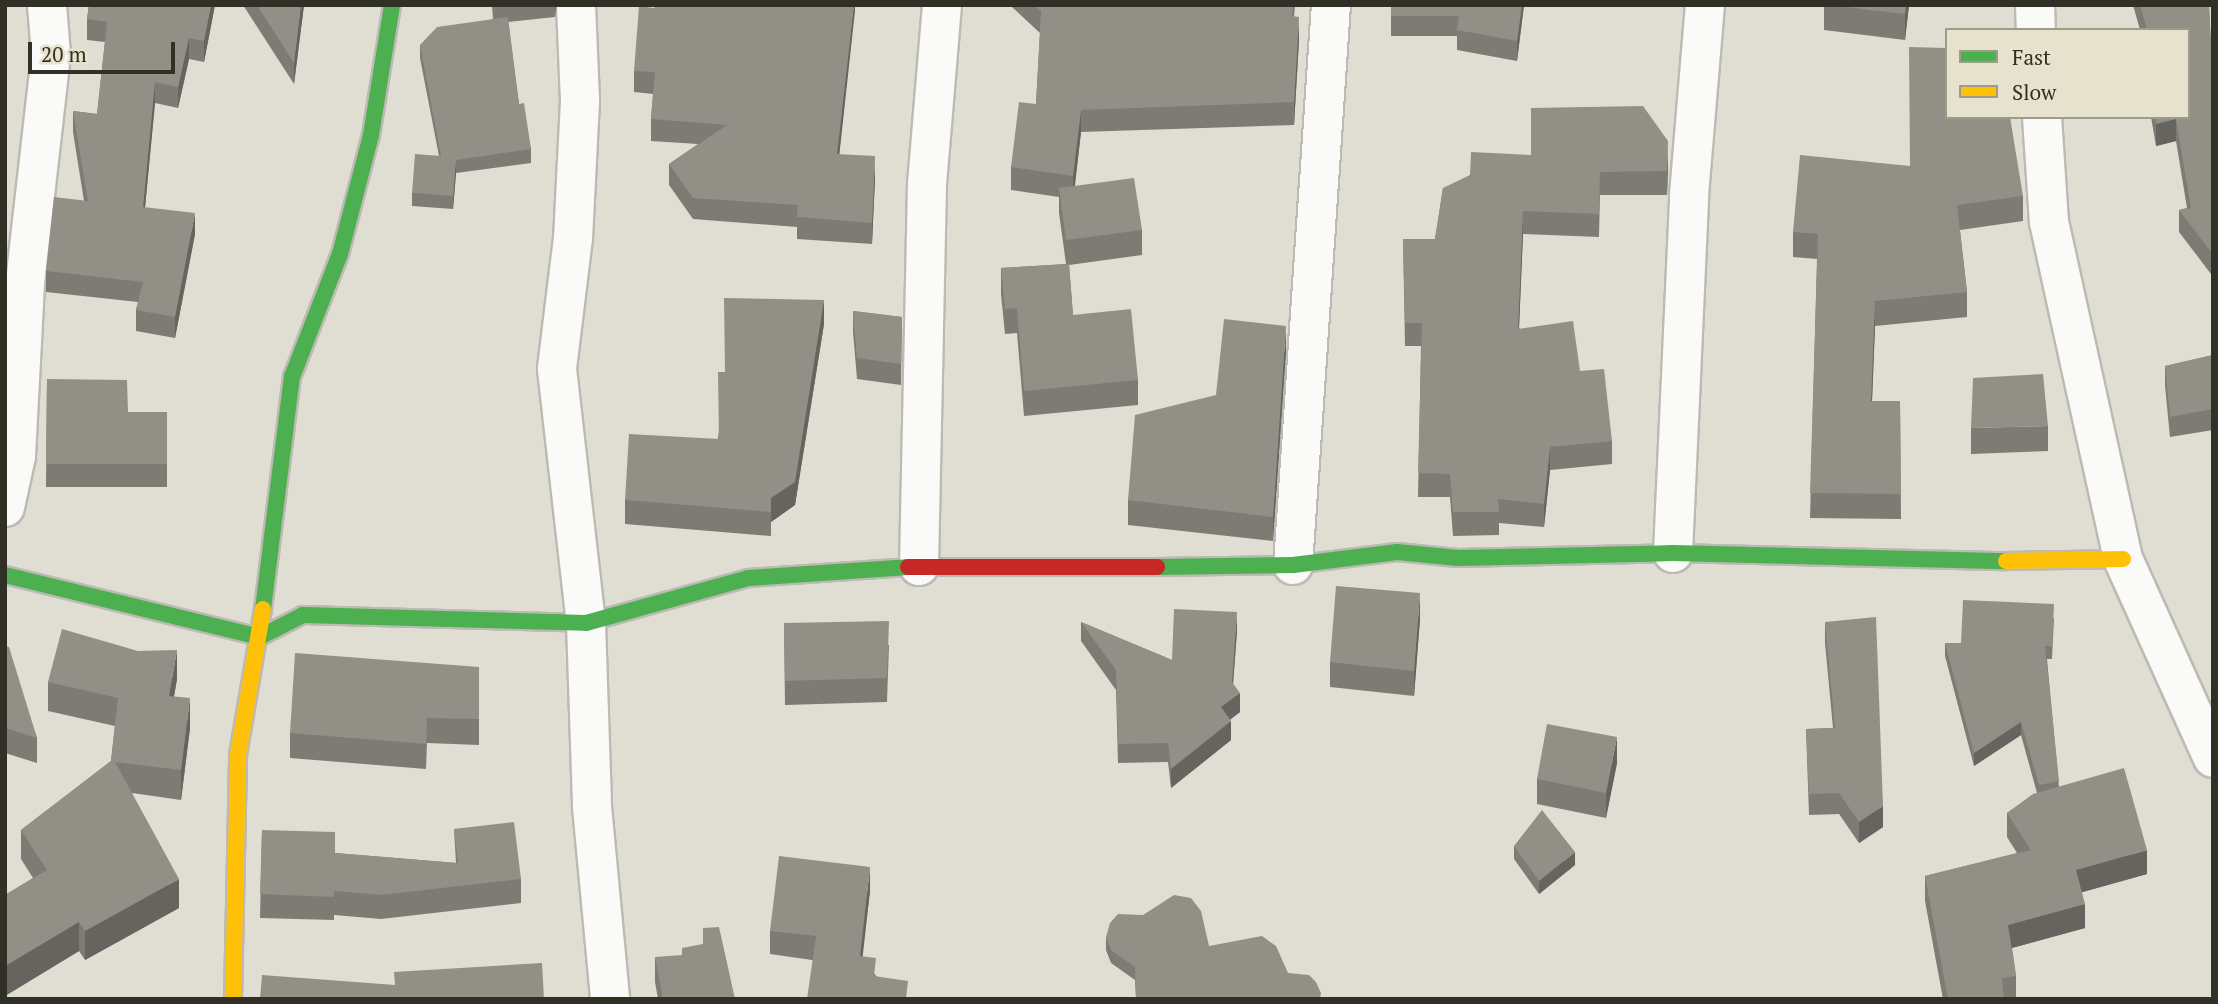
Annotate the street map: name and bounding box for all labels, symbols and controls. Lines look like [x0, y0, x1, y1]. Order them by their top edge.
scale bar [32, 28, 178, 72]
legend [1945, 28, 2190, 119]
text: 20 m [41, 40, 87, 68]
text: Fast [2012, 43, 2051, 71]
text: Slow [2012, 78, 2056, 106]

